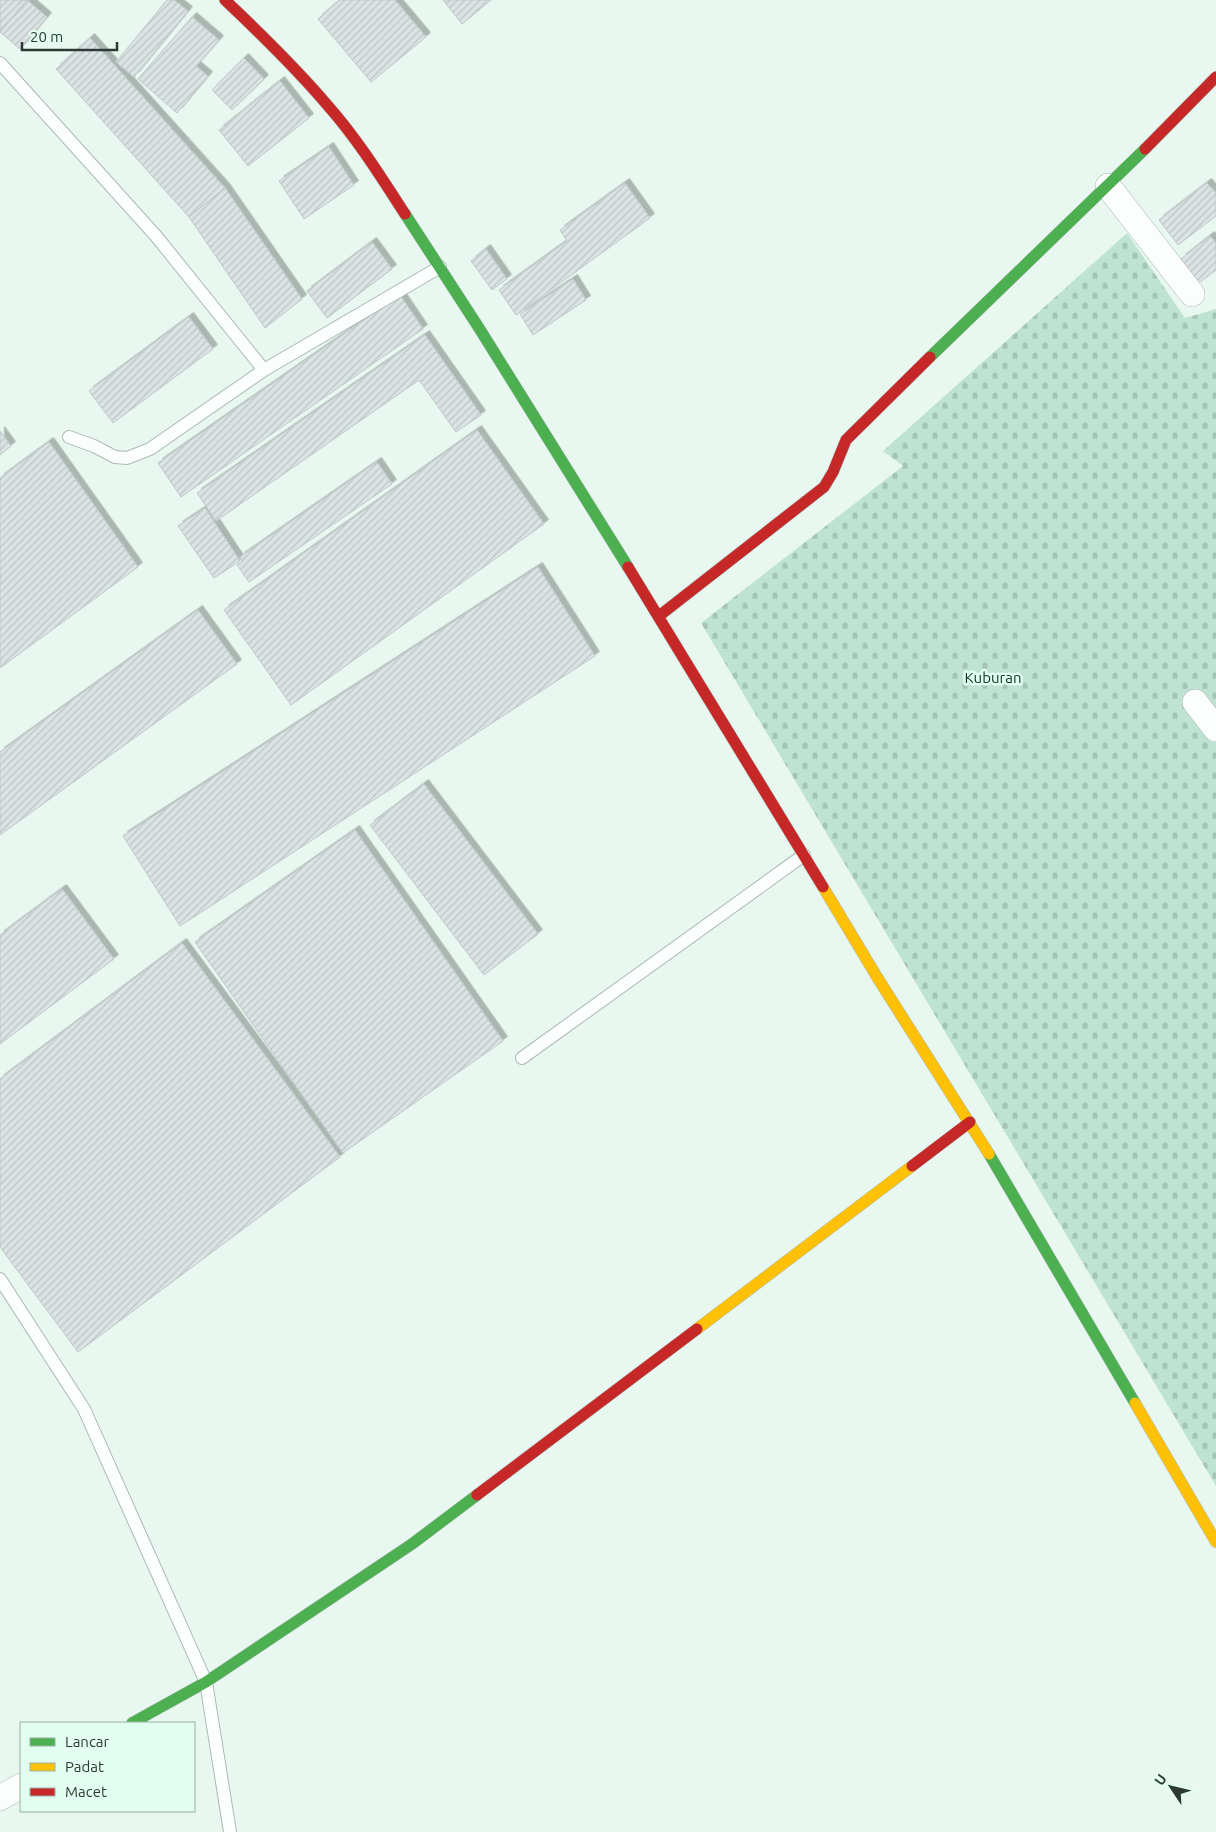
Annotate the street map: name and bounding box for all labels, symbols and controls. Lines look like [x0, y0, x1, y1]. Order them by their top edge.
scale bar [22, 20, 118, 52]
text: 20 m [30, 28, 63, 45]
park label: Kuburan [965, 669, 1021, 686]
legend [20, 1722, 195, 1812]
text: Lancar [65, 1733, 110, 1750]
text: Padat [65, 1758, 104, 1775]
north arrow [1146, 1762, 1196, 1812]
text: U [1151, 1771, 1170, 1788]
text: Macet [65, 1783, 107, 1800]

